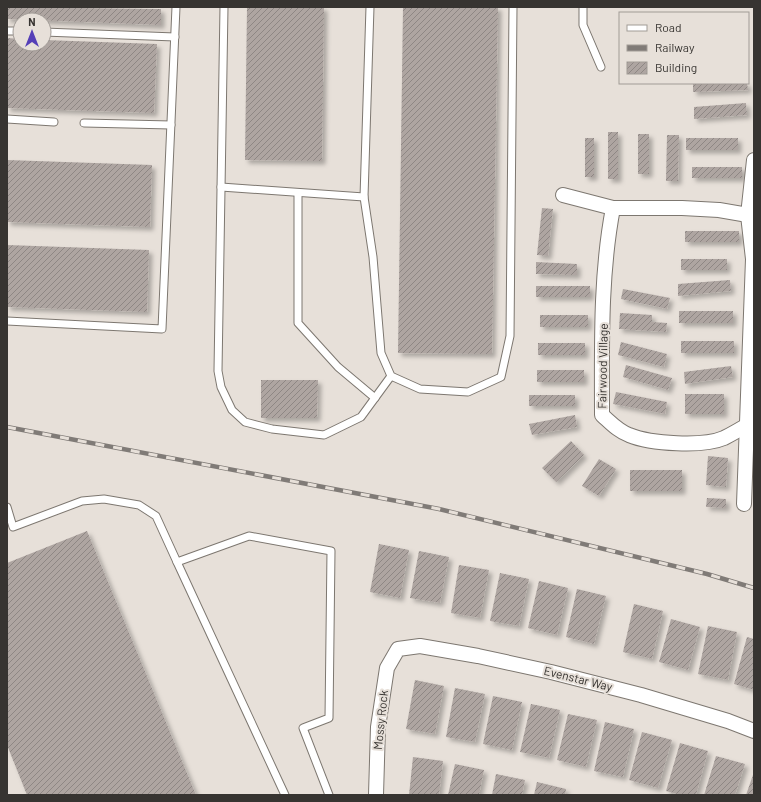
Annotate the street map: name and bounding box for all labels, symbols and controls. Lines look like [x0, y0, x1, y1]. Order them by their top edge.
north arrow [12, 12, 52, 52]
legend [619, 12, 749, 84]
text: N [28, 15, 36, 28]
text: Road [655, 20, 682, 34]
text: Railway [655, 40, 695, 54]
text: Building [655, 60, 697, 74]
street label: Fairwood Village [594, 323, 610, 409]
street label: Evenstar Way [542, 663, 614, 693]
street label: Mossy Rock [370, 689, 390, 751]

